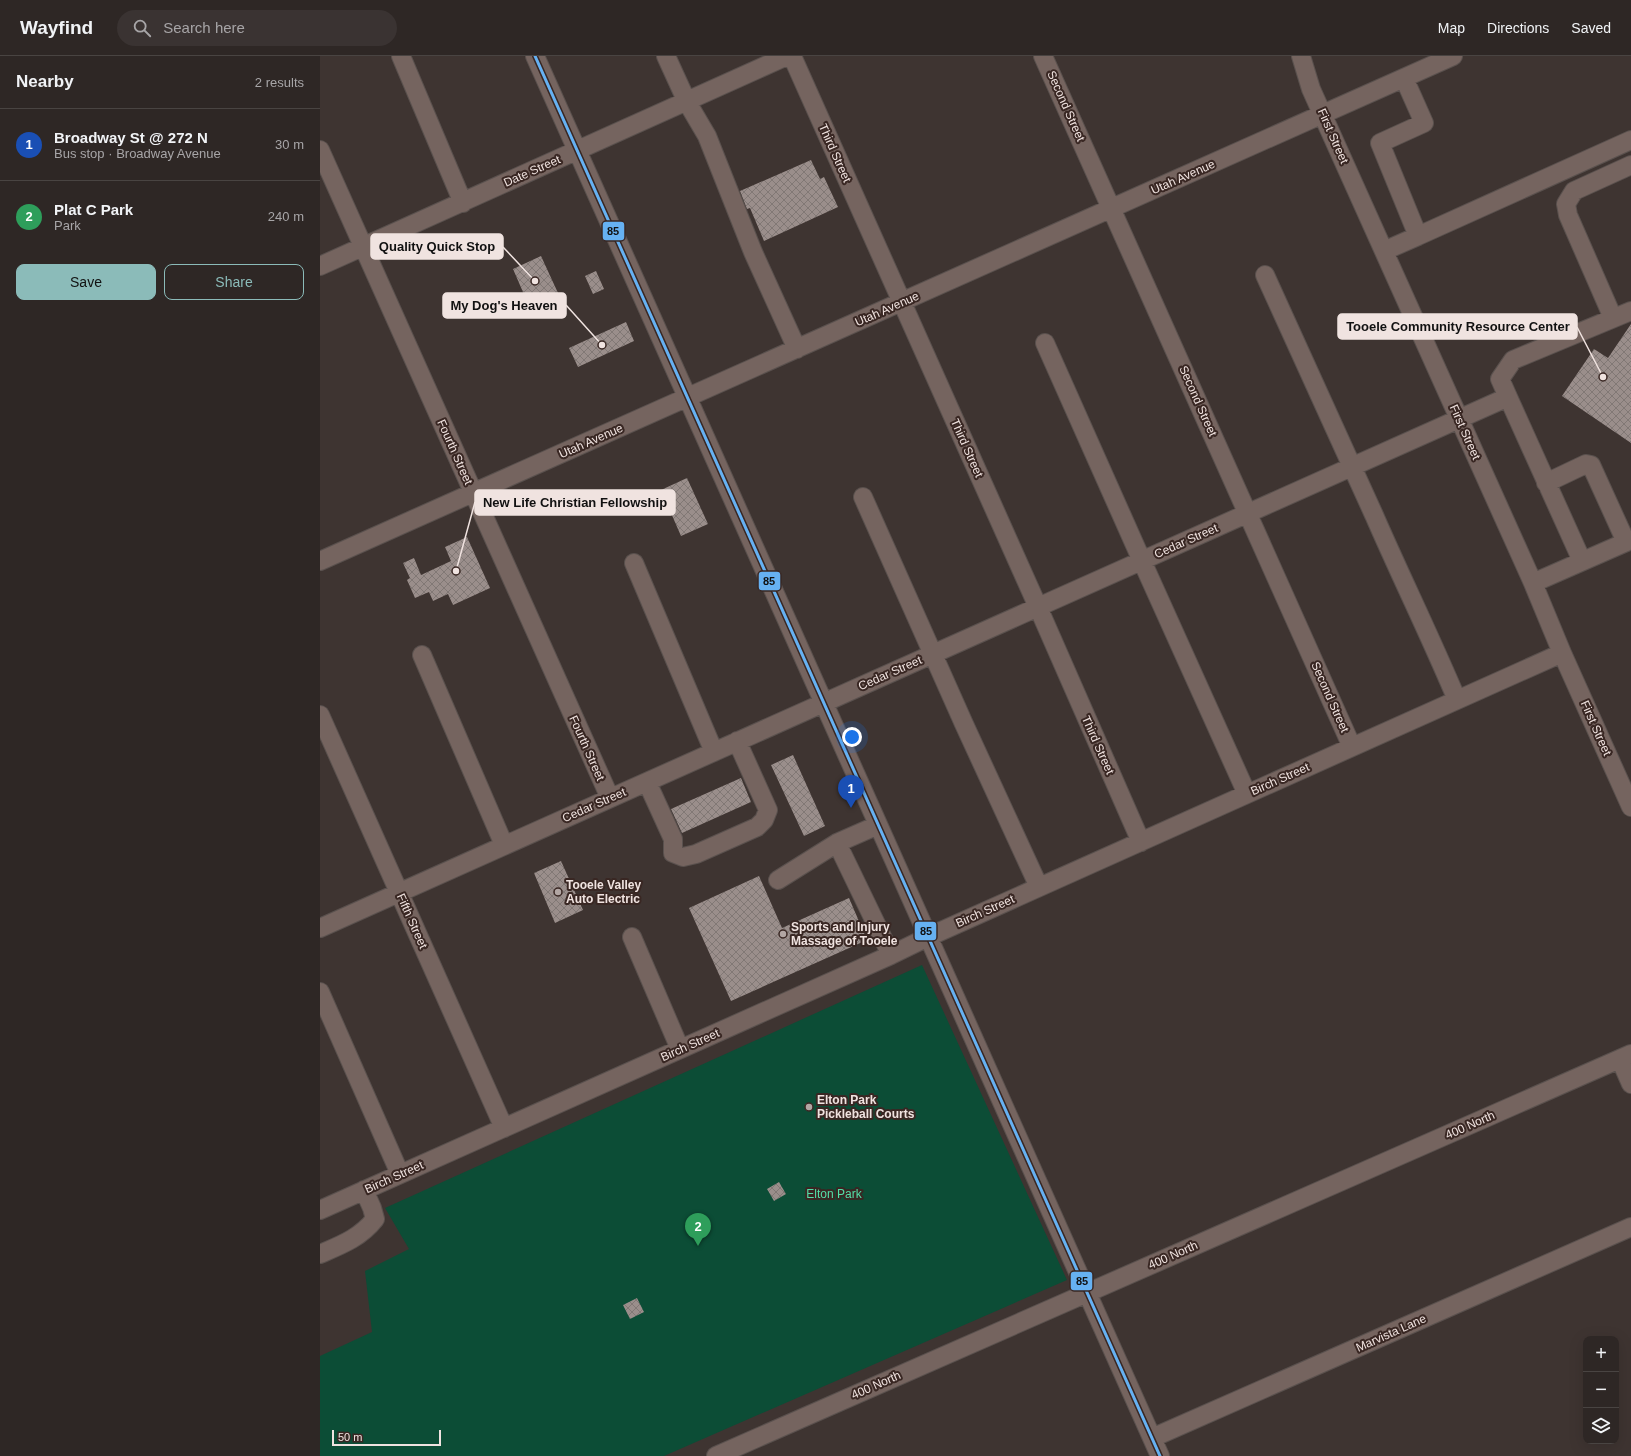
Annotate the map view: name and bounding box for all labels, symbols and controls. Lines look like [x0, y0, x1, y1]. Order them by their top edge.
search box [117, 10, 397, 46]
text: Wayfind [20, 17, 93, 38]
icon: search [131, 17, 153, 39]
text: Search here [163, 19, 245, 36]
text: Map [1438, 20, 1465, 36]
text: Directions [1487, 20, 1549, 36]
text: Saved [1571, 20, 1611, 36]
street label: Second Street [1044, 68, 1088, 144]
text: Nearby [16, 72, 74, 91]
text: 2 results [255, 75, 304, 90]
street label: First Street [1315, 106, 1352, 166]
street label: Third Street [816, 122, 854, 185]
text: Broadway St @ 272 N [54, 129, 208, 146]
text: 1 [25, 137, 33, 152]
text: 30 m [275, 137, 304, 152]
text: Bus stop · Broadway Avenue [54, 146, 221, 161]
street label: Date Street [501, 152, 563, 190]
street label: Utah Avenue [1149, 157, 1217, 197]
text: Plat C Park [54, 201, 133, 218]
text: 2 [25, 209, 33, 224]
text: 240 m [268, 209, 304, 224]
text: Park [54, 218, 81, 233]
line badge: 85 [602, 221, 625, 241]
text: 85 [607, 225, 619, 237]
callout: Quality Quick Stop [371, 234, 503, 259]
text: Quality Quick Stop [379, 239, 495, 254]
button: Save [16, 264, 156, 300]
button: Share [164, 264, 304, 300]
street label: Utah Avenue [853, 289, 921, 329]
callout: My Dog's Heaven [443, 293, 566, 318]
text: My Dog's Heaven [450, 298, 558, 313]
callout: Tooele Community Resource Center [1338, 314, 1577, 339]
text: Tooele Community Resource Center [1346, 319, 1570, 334]
street label: Second Street [1176, 363, 1220, 439]
street label: First Street [1447, 402, 1484, 462]
street label: Fourth Street [434, 417, 476, 487]
street label: Third Street [948, 417, 986, 480]
street label: Utah Avenue [557, 421, 625, 461]
callout: New Life Christian Fellowship [475, 490, 675, 515]
text: New Life Christian Fellowship [483, 495, 667, 510]
street label: Cedar Street [1152, 521, 1221, 561]
line badge: 85 [758, 571, 781, 591]
text: 85 [763, 575, 775, 587]
street label: Cedar Street [856, 653, 925, 693]
street label: Second Street [1308, 659, 1352, 735]
street label: First Street [1578, 698, 1615, 758]
street label: Fourth Street [566, 713, 608, 783]
street label: Third Street [1079, 714, 1117, 777]
your location [842, 727, 862, 747]
street label: Birch Street [1249, 760, 1312, 798]
pin: 1 [838, 775, 864, 808]
street label: Cedar Street [560, 785, 629, 825]
place label: Tooele Valley Auto Electric [566, 878, 641, 906]
marker: Tooele Valley Auto Electric [553, 887, 563, 897]
street label: Fifth Street [394, 891, 431, 951]
street label: Birch Street [954, 892, 1017, 930]
place label: Sports and Injury Massage of Tooele [791, 920, 898, 948]
line badge: 85 [914, 921, 937, 941]
text: 85 [920, 925, 932, 937]
marker: Sports and Injury Massage of Tooele [778, 929, 788, 939]
street label: Birch Street [659, 1026, 722, 1064]
place label: Elton Park Pickleball Courts [817, 1093, 915, 1121]
marker: Elton Park Pickleball Courts [804, 1102, 814, 1112]
street label: 400 North [1443, 1108, 1497, 1142]
street label: Birch Street [363, 1158, 426, 1196]
park label: Elton Park [806, 1187, 863, 1201]
pin: 2 [685, 1213, 711, 1246]
street label: 400 North [1146, 1238, 1200, 1272]
line badge: 85 [1070, 1271, 1093, 1291]
text: 85 [1076, 1275, 1088, 1287]
street label: Marvista Lane [1354, 1311, 1429, 1355]
map controls [1583, 1336, 1619, 1444]
button: + [1583, 1336, 1619, 1372]
street label: 400 North [849, 1368, 903, 1402]
button: − [1583, 1372, 1619, 1408]
button: layers [1583, 1408, 1619, 1444]
scale bar [332, 1428, 441, 1447]
text: 50 m [338, 1431, 362, 1443]

